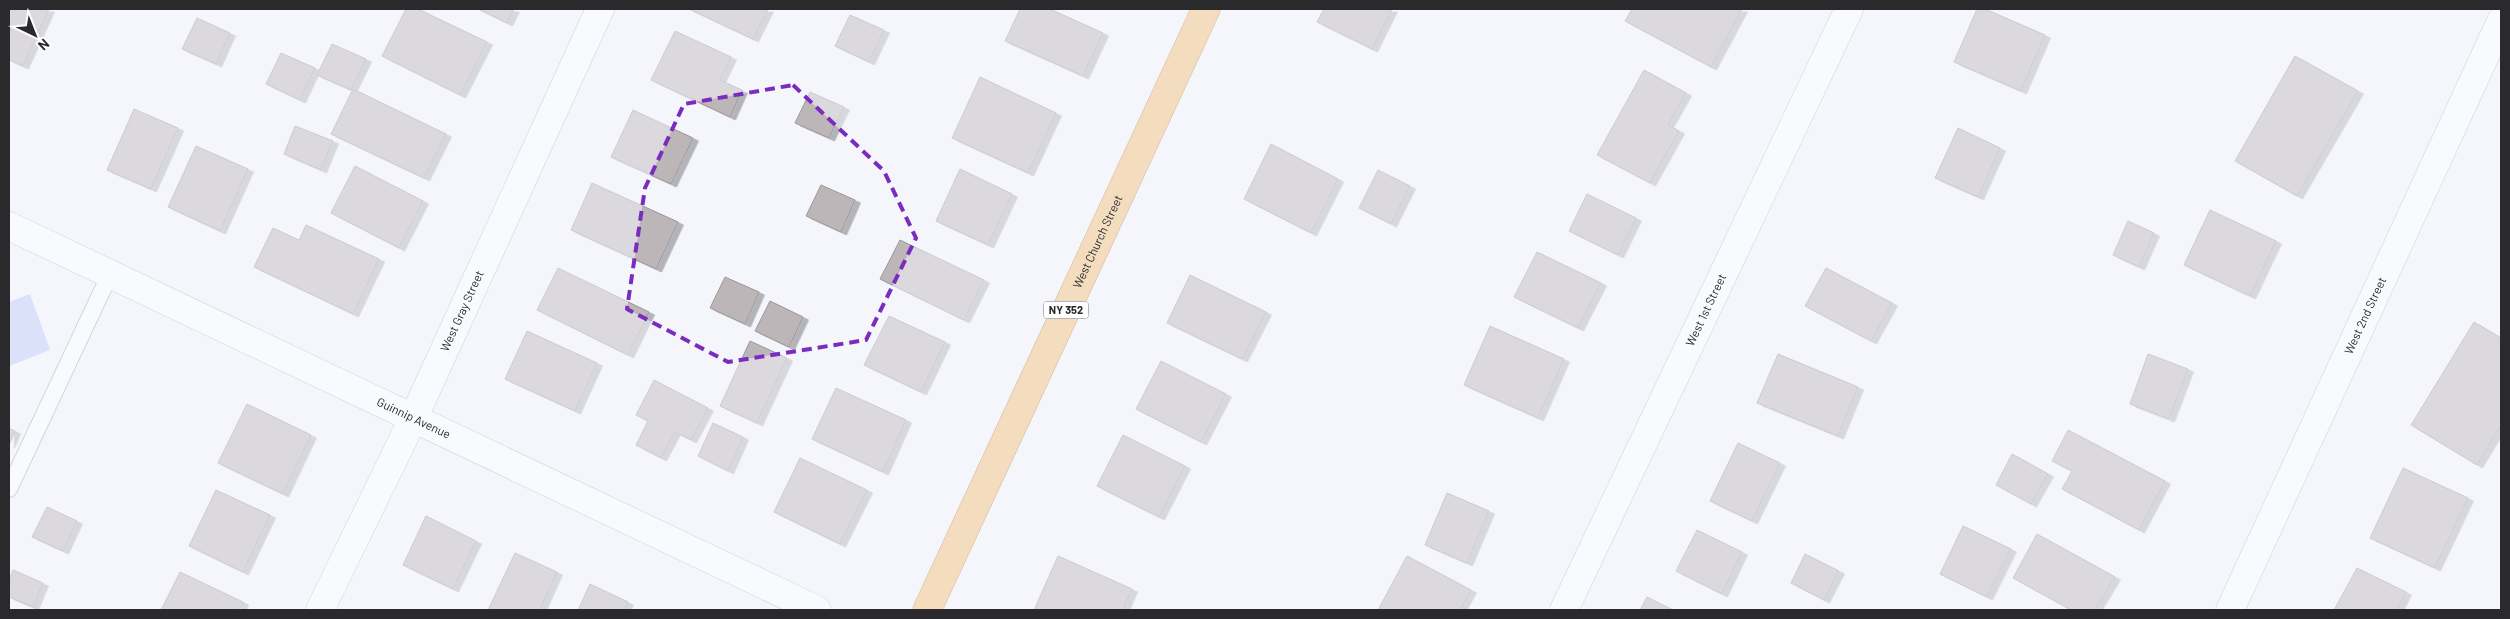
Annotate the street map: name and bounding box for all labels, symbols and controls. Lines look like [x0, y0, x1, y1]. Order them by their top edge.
north arrow [10, 10, 60, 60]
text: N [35, 35, 53, 54]
street label: West Church Street [1069, 192, 1125, 290]
street label: West Gray Street [437, 268, 486, 353]
street label: West 1st Street [1682, 271, 1728, 348]
street label: West 2nd Street [2341, 274, 2388, 356]
road number: NY 352 [1044, 302, 1088, 318]
street label: Guinnip Avenue [375, 394, 453, 441]

